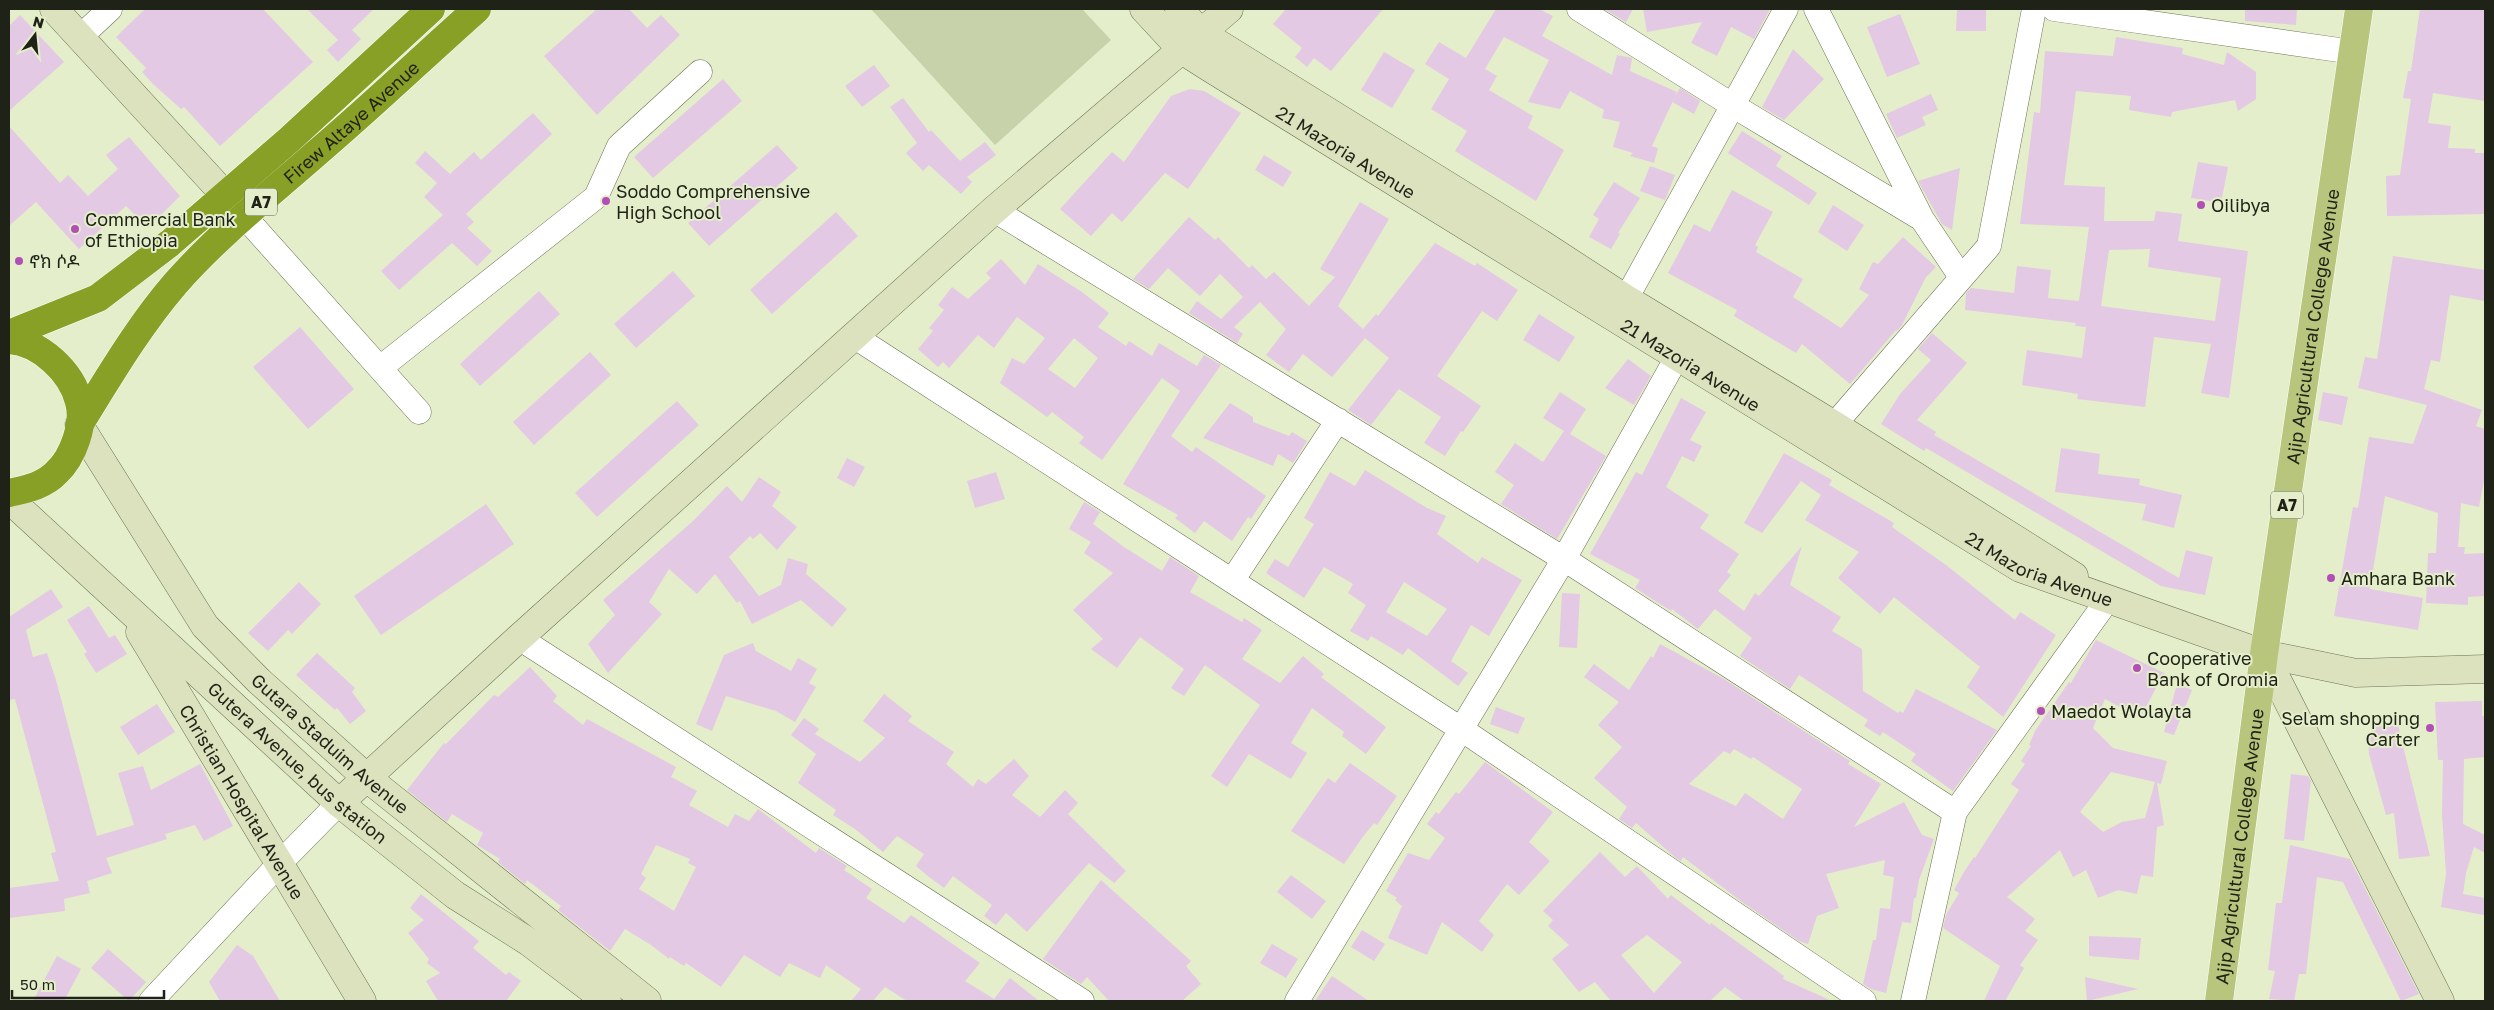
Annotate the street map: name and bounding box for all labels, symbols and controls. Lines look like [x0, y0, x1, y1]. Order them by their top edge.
north arrow [10, 10, 60, 60]
text: N [31, 12, 46, 32]
street label: Firew Altaye Avenue [279, 56, 423, 188]
street label: 21 Mazoria Avenue [1272, 101, 1420, 203]
place label: Soddo Comprehensive High School [616, 180, 810, 223]
street label: Ajip Agricultural College Avenue [2281, 187, 2343, 466]
road number: A7 [245, 188, 277, 216]
place label: Oilibya [2211, 194, 2270, 216]
marker: Soddo Comprehensive High School [600, 195, 612, 207]
marker: Oilibya [2195, 199, 2207, 211]
place label: Commercial Bank of Ethiopia [85, 208, 236, 251]
marker: Commercial Bank of Ethiopia [69, 223, 81, 235]
place label: ኖክ ሶዶ [29, 250, 80, 272]
marker: ኖክ ሶዶ [13, 255, 25, 267]
street label: 21 Mazoria Avenue [1617, 313, 1764, 416]
road number: A7 [2271, 492, 2303, 518]
street label: 21 Mazoria Avenue [1962, 526, 2116, 611]
place label: Amhara Bank [2341, 567, 2455, 589]
marker: Amhara Bank [2325, 572, 2337, 584]
place label: Cooperative Bank of Oromia [2147, 647, 2279, 690]
marker: Cooperative Bank of Oromia [2131, 662, 2143, 674]
street label: Gutara Staduim Avenue [247, 669, 413, 818]
street label: Gutera Avenue, bus station [204, 677, 392, 848]
street label: Christian Hospital Avenue [175, 700, 309, 903]
place label: Maedot Wolayta [2051, 700, 2192, 722]
marker: Maedot Wolayta [2035, 705, 2047, 717]
street label: Ajip Agricultural College Avenue [2210, 707, 2268, 986]
place label: Selam shopping Carter [2281, 707, 2420, 750]
marker: Selam shopping Carter [2424, 722, 2436, 734]
scale bar [12, 968, 165, 1000]
text: 50 m [20, 975, 55, 993]

